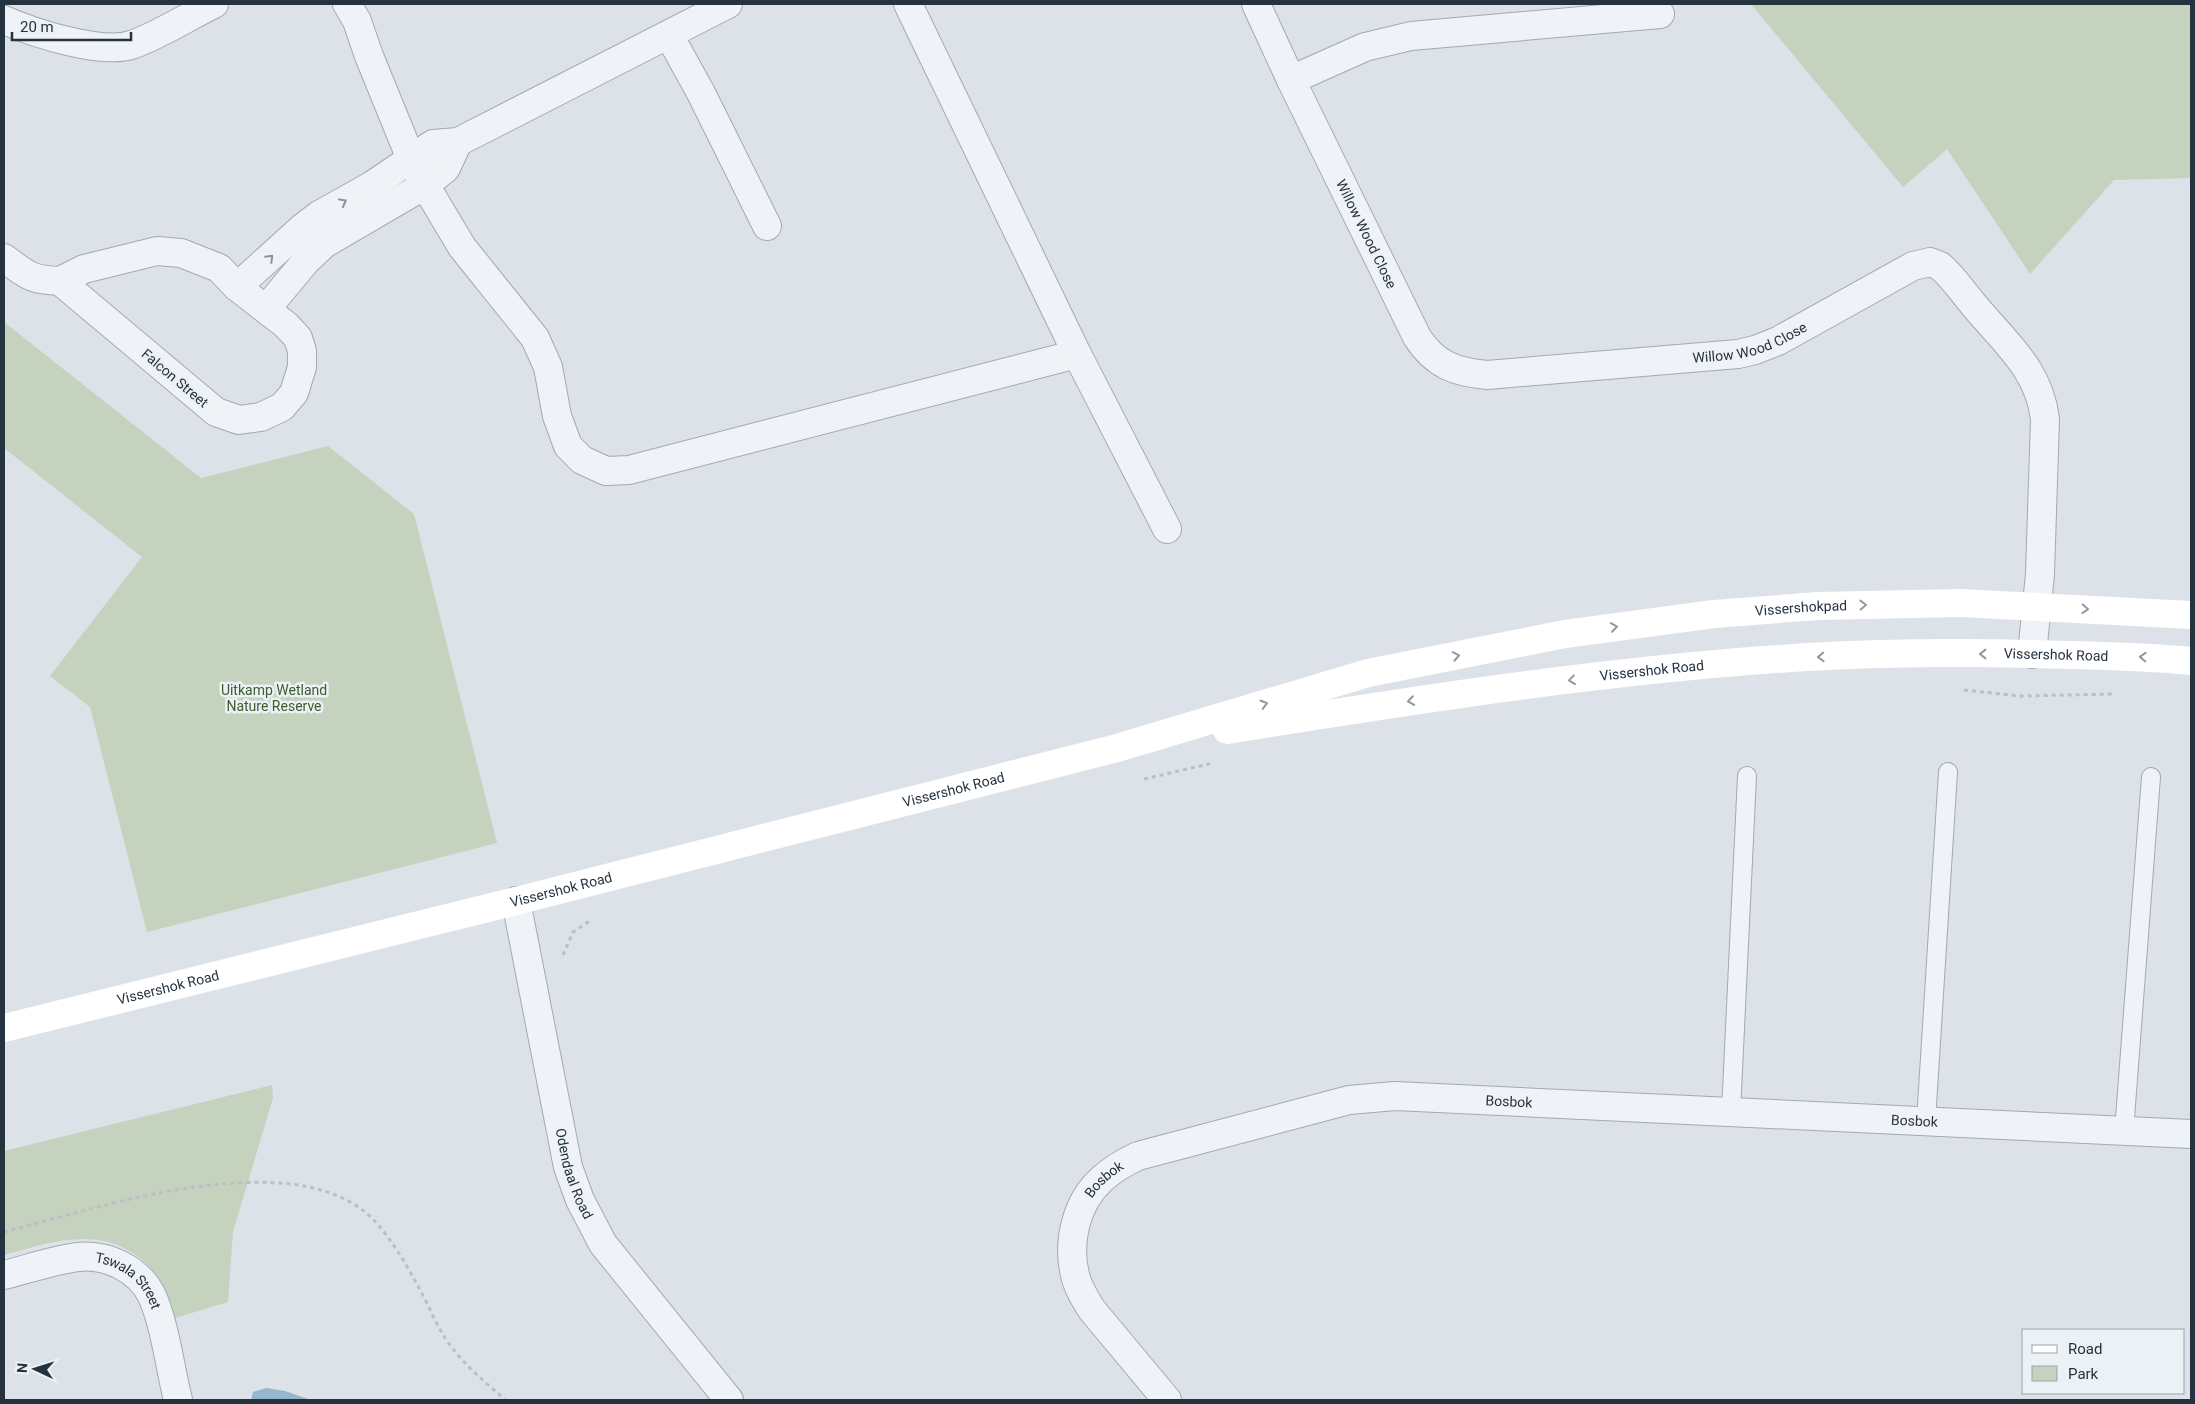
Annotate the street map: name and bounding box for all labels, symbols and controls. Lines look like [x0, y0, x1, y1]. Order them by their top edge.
scale bar [12, 10, 131, 42]
text: 20 m [20, 18, 54, 36]
street label: Willow Wood Close [1333, 177, 1400, 291]
one-way arrow [337, 198, 346, 208]
one-way arrow [264, 254, 273, 263]
street label: Willow Wood Close [1692, 319, 1809, 366]
street label: Falcon Street [138, 346, 212, 411]
street label: Vissershokpad [1754, 597, 1847, 619]
one-way arrow [1859, 600, 1867, 610]
one-way arrow [2081, 604, 2089, 615]
one-way arrow [1610, 622, 1618, 633]
street label: Vissershok Road [2004, 645, 2109, 664]
one-way arrow [1979, 649, 1987, 659]
one-way arrow [1451, 651, 1460, 661]
one-way arrow [1817, 652, 1824, 662]
one-way arrow [2138, 652, 2146, 663]
street label: Vissershok Road [1599, 657, 1705, 684]
one-way arrow [1568, 674, 1576, 685]
park label: Uitkamp Wetland Nature Reserve [221, 682, 327, 714]
one-way arrow [1407, 695, 1415, 706]
one-way arrow [1260, 699, 1268, 709]
street label: Vissershok Road [901, 769, 1006, 810]
street label: Vissershok Road [508, 869, 614, 910]
street label: Vissershok Road [115, 967, 221, 1008]
street label: Bosbok [1485, 1092, 1534, 1111]
street label: Bosbok [1891, 1112, 1939, 1130]
street label: Odendaal Road [553, 1127, 596, 1222]
street label: Bosbok [1081, 1157, 1127, 1200]
street label: Tswala Street [94, 1249, 165, 1311]
legend [2022, 1329, 2185, 1394]
text: Road [2068, 1340, 2102, 1358]
north arrow [10, 1344, 60, 1394]
text: N [14, 1363, 30, 1374]
text: Park [2068, 1365, 2099, 1383]

